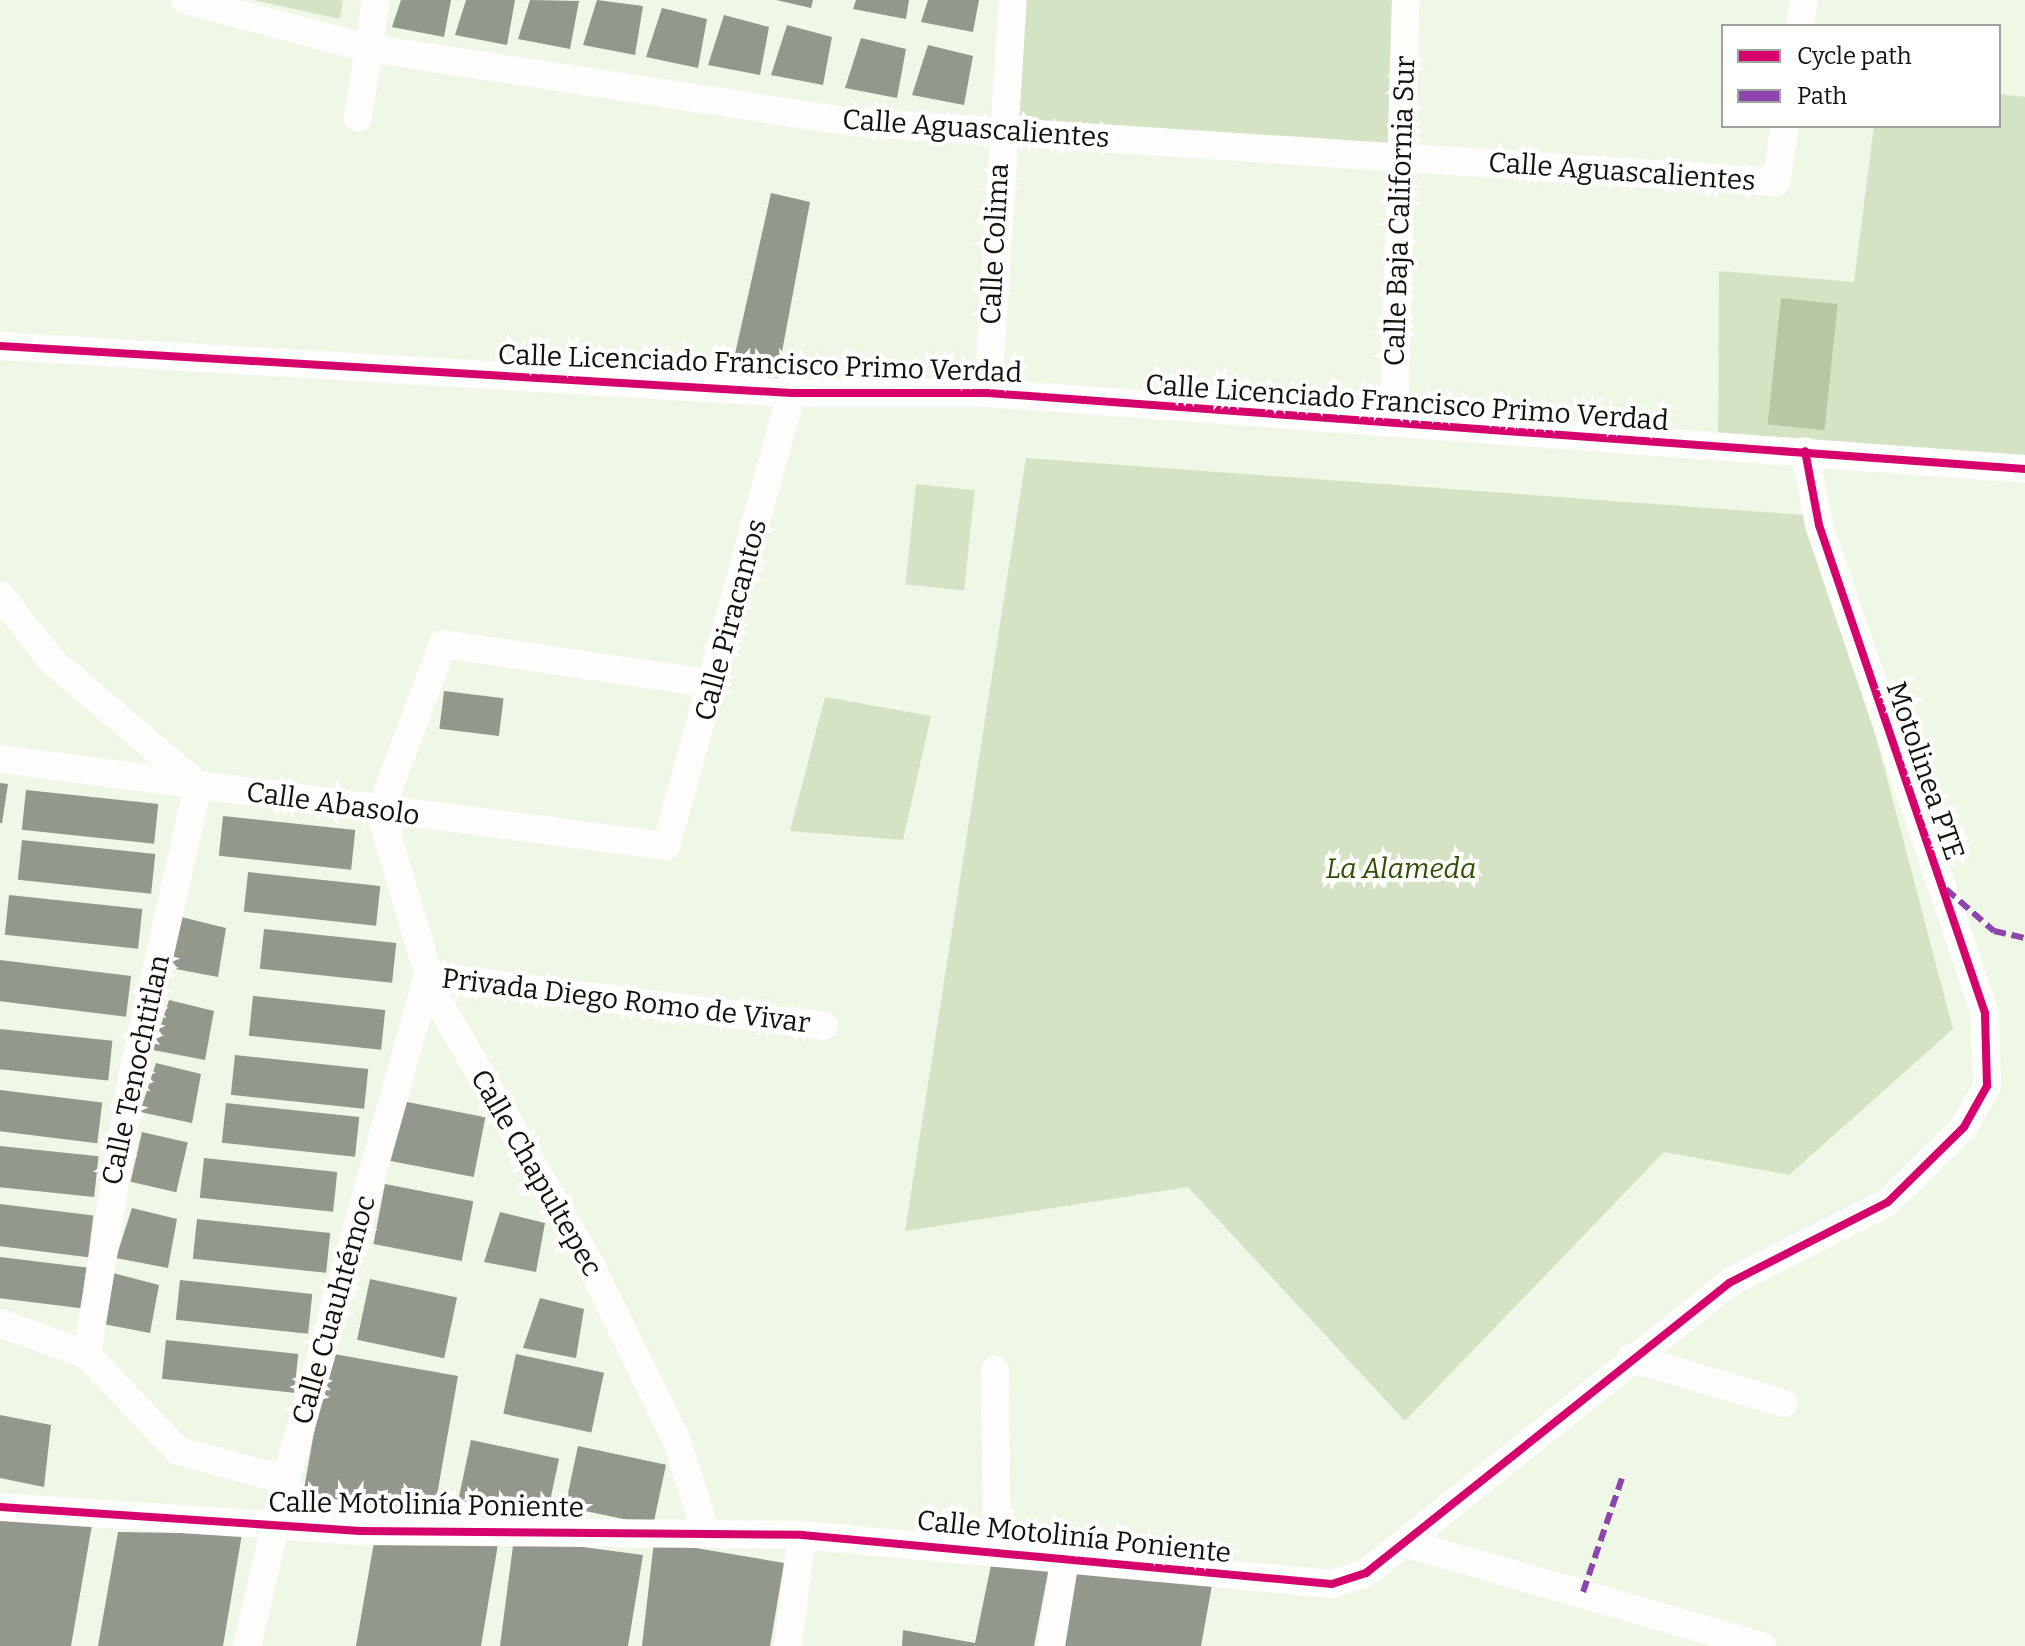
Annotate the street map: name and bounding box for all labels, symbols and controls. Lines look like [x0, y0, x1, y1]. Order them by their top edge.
legend [1721, 24, 2001, 128]
text: Cycle path [1797, 42, 1912, 70]
street label: Calle Baja California Sur [1378, 55, 1422, 367]
text: Path [1797, 82, 1847, 110]
street label: Calle Aguascalientes [841, 103, 1111, 155]
street label: Calle Aguascalientes [1487, 146, 1757, 198]
street label: Calle Colima [974, 162, 1016, 326]
street label: Calle Licenciado Francisco Primo Verdad [497, 338, 1023, 390]
street label: Calle Licenciado Francisco Primo Verdad [1144, 368, 1670, 438]
street label: Calle Piracantos [688, 515, 774, 725]
street label: Motolinea PTE [1879, 678, 1971, 864]
street label: Calle Abasolo [244, 775, 422, 833]
park label: La Alameda [1326, 852, 1476, 886]
street label: Calle Tenochtitlan [95, 952, 177, 1188]
street label: Privada Diego Romo de Vivar [440, 962, 812, 1040]
street label: Calle Chapultepec [463, 1064, 609, 1282]
street label: Calle Cuauhtémoc [285, 1192, 383, 1428]
street label: Calle Motolinía Poniente [268, 1485, 584, 1525]
street label: Calle Motolinía Poniente [915, 1504, 1233, 1570]

